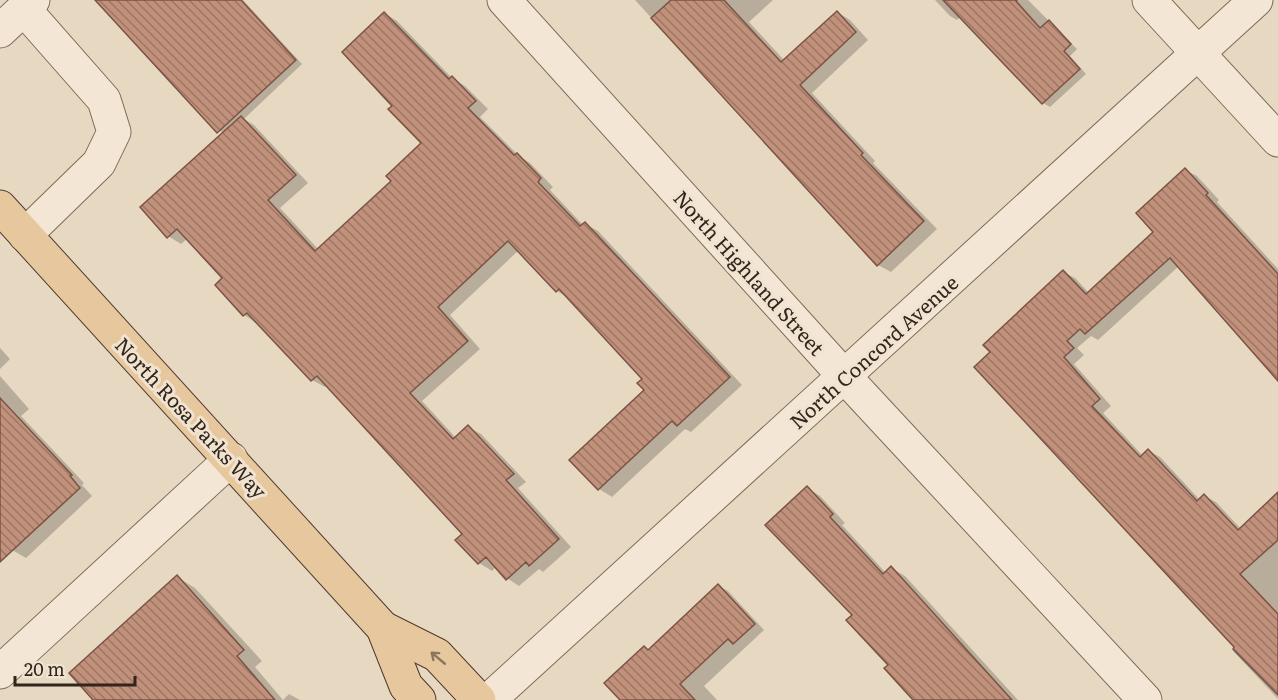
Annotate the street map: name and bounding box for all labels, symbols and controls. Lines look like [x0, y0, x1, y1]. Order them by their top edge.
street label: North Highland Street [667, 183, 833, 361]
street label: North Concord Avenue [782, 267, 964, 435]
street label: North Rosa Parks Way [109, 330, 275, 505]
scale bar [15, 649, 135, 687]
one-way arrow [431, 651, 446, 665]
text: 20 m [24, 655, 65, 682]

